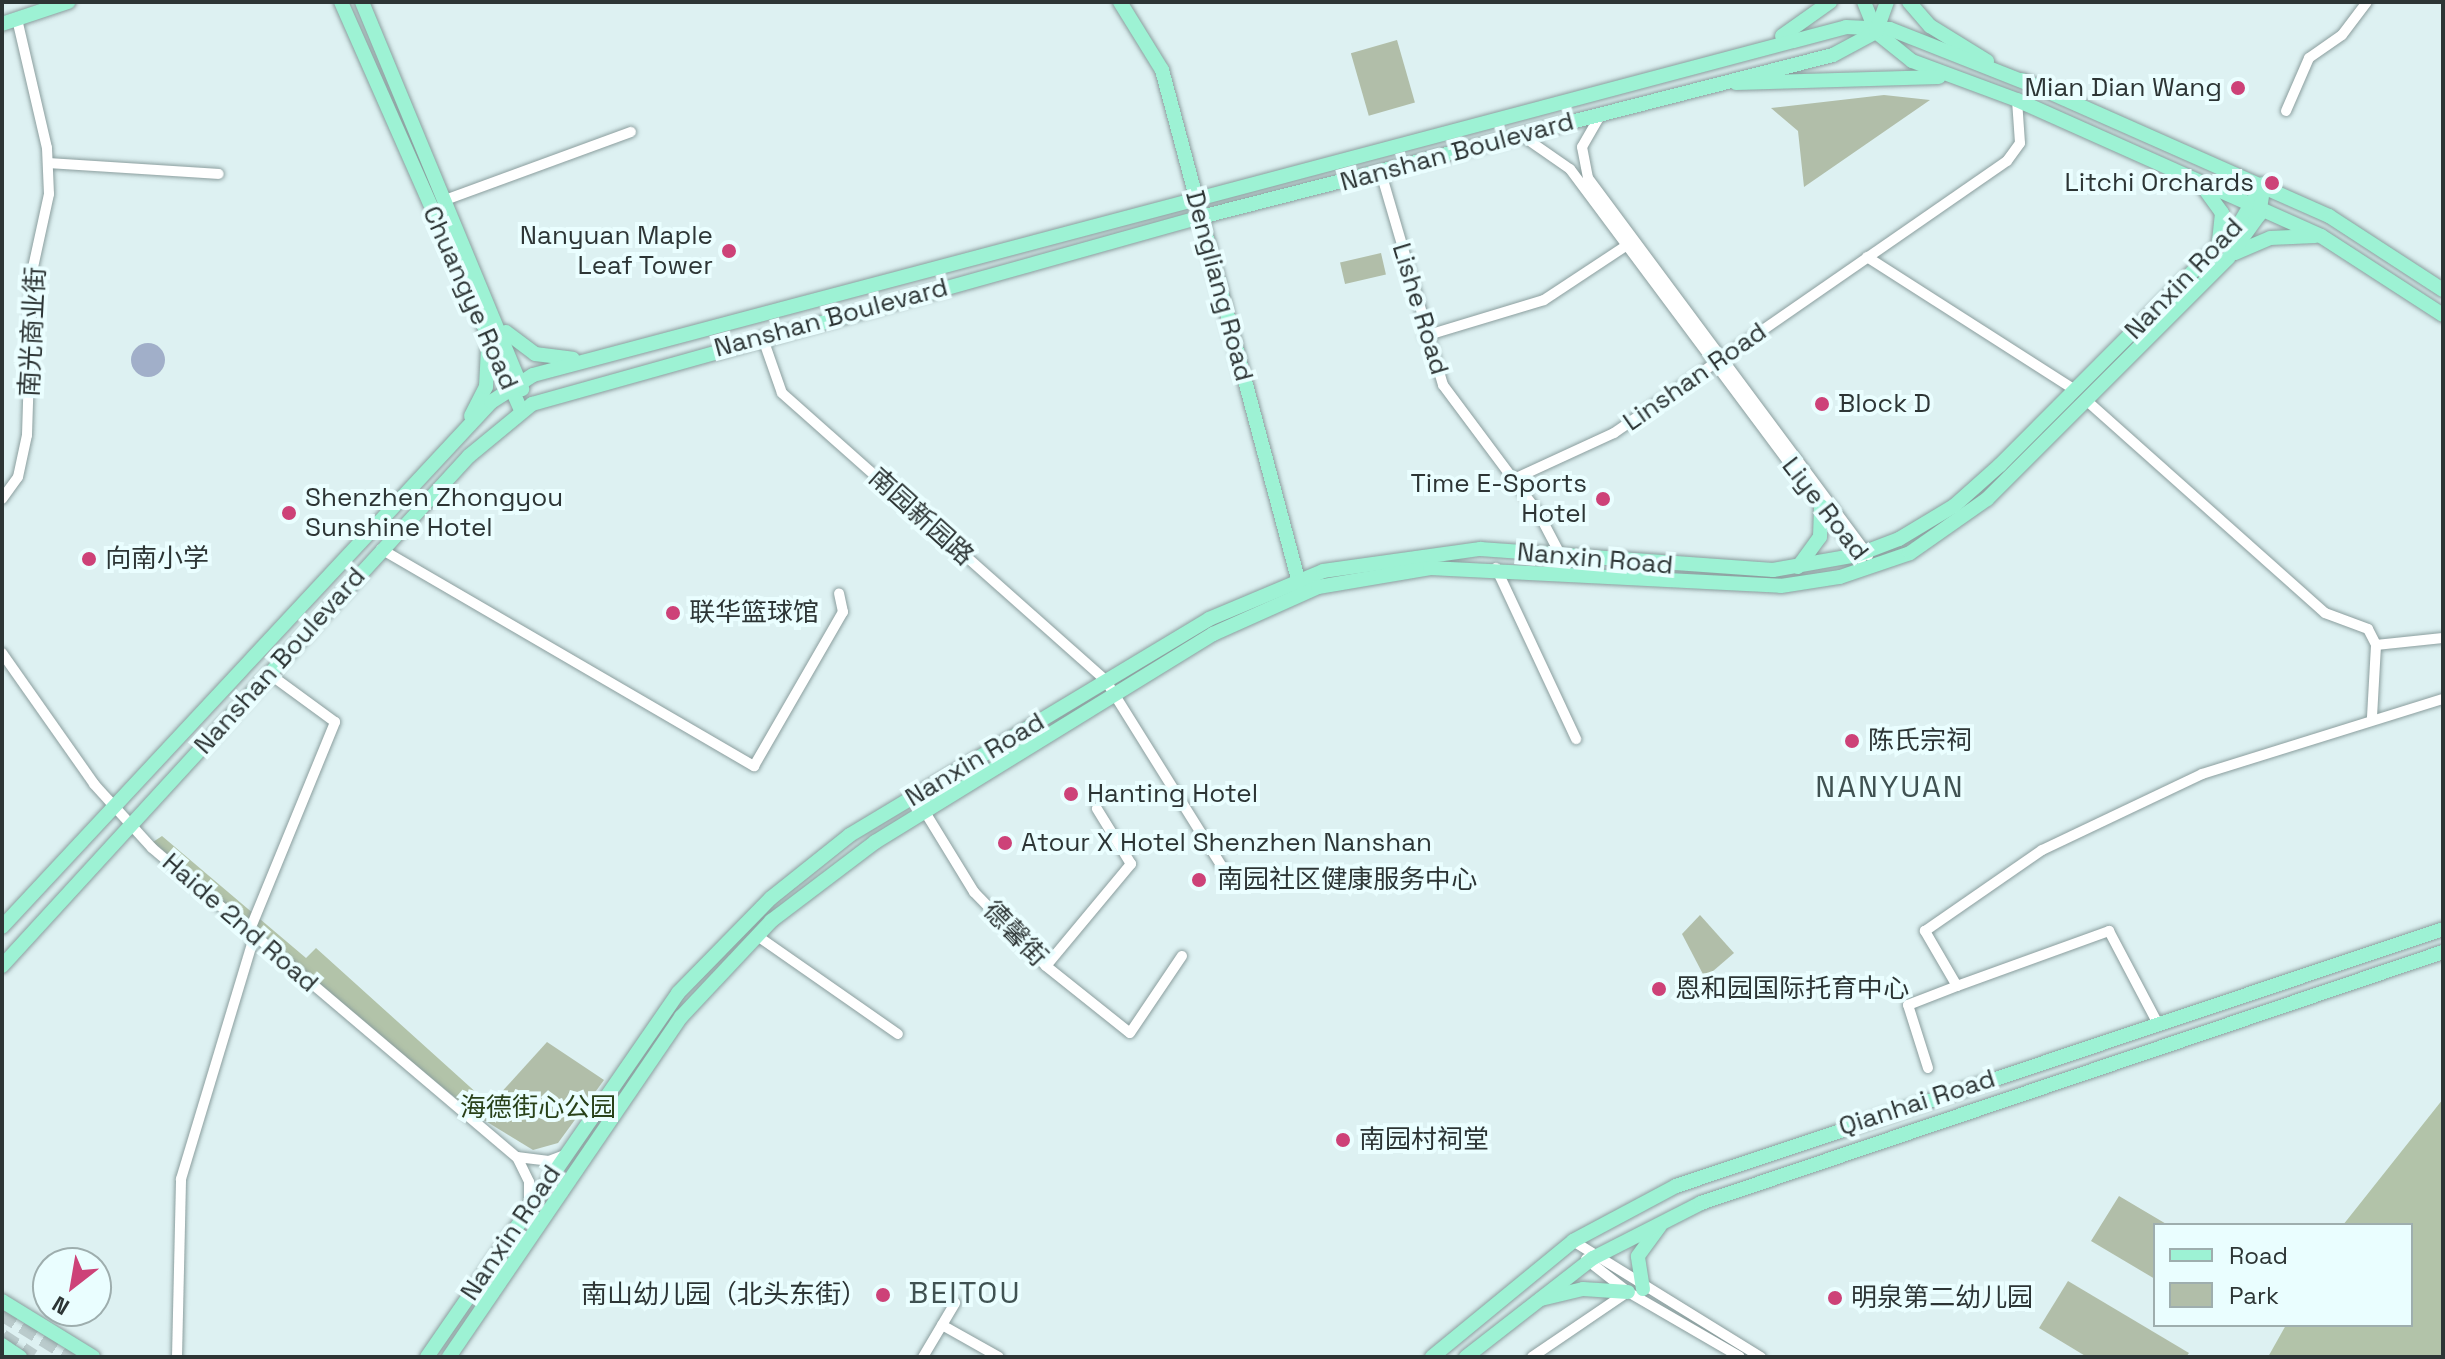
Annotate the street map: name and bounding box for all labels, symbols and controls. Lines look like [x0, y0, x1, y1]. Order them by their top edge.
place label: Mian Dian Wang [2024, 72, 2222, 104]
marker: Mian Dian Wang [2229, 79, 2247, 97]
street label: Nanshan Boulevard [1337, 106, 1577, 198]
place label: Litchi Orchards [2064, 167, 2254, 199]
marker: Litchi Orchards [2261, 172, 2283, 194]
street label: Dengliang Road [1179, 187, 1259, 385]
street label: Chuangye Road [416, 201, 524, 395]
street label: Nanxin Road [2118, 212, 2250, 346]
place label: Nanyuan Maple Leaf Tower [520, 220, 713, 282]
street label: Lishe Road [1385, 239, 1455, 379]
marker: Nanyuan Maple Leaf Tower [720, 242, 738, 260]
street label: 南光商业街 [14, 266, 52, 398]
street label: Nanshan Boulevard [711, 272, 951, 364]
street label: Linshan Road [1617, 316, 1773, 438]
place label: Block D [1838, 388, 1931, 420]
marker: Block D [1813, 395, 1831, 413]
street label: Liye Road [1775, 451, 1875, 567]
street label: 南园新园路 [862, 462, 980, 572]
place label: Time E-Sports Hotel [1411, 468, 1587, 530]
place label: Shenzhen Zhongyou Sunshine Hotel [305, 482, 563, 544]
marker: Time E-Sports Hotel [1594, 490, 1612, 508]
marker: Shenzhen Zhongyou Sunshine Hotel [280, 504, 298, 522]
street label: Nanxin Road [1516, 537, 1674, 581]
place label: 向南小学 [105, 543, 209, 575]
marker: 向南小学 [80, 550, 98, 568]
street label: Nanshan Boulevard [188, 561, 372, 761]
place label: 联华篮球馆 [689, 597, 819, 629]
marker: 联华篮球馆 [664, 604, 682, 622]
street label: Nanxin Road [900, 706, 1050, 814]
place label: 陈氏宗祠 [1868, 725, 1972, 757]
marker: 陈氏宗祠 [1843, 732, 1861, 750]
district label: NANYUAN [1815, 769, 1965, 805]
place label: Hanting Hotel [1087, 778, 1258, 810]
marker: Hanting Hotel [1062, 785, 1080, 803]
place label: Atour X Hotel Shenzhen Nanshan [1021, 827, 1432, 859]
marker: Atour X Hotel Shenzhen Nanshan [996, 834, 1014, 852]
street label: Haide 2nd Road [156, 847, 324, 999]
place label: 南园社区健康服务中心 [1217, 864, 1477, 896]
marker: 南园社区健康服务中心 [1188, 869, 1210, 891]
street label: 德馨街 [977, 895, 1053, 973]
place label: 恩和园国际托育中心 [1675, 973, 1909, 1005]
marker: 恩和园国际托育中心 [1650, 980, 1668, 998]
street label: Qianhai Road [1835, 1063, 1999, 1143]
park label: 海德街心公园 [460, 1092, 616, 1124]
place label: 南园村祠堂 [1359, 1124, 1489, 1156]
marker: 南园村祠堂 [1334, 1131, 1352, 1149]
street label: Nanxin Road [454, 1159, 568, 1307]
legend [2153, 1223, 2413, 1327]
text: Road [2229, 1240, 2288, 1271]
north arrow [32, 1247, 112, 1327]
district label: BEITOU [909, 1275, 1021, 1311]
place label: 南山幼儿园（北头东街） [581, 1279, 867, 1311]
text: Park [2229, 1280, 2279, 1311]
place label: 明泉第二幼儿园 [1851, 1282, 2033, 1314]
marker: 南山幼儿园（北头东街） [874, 1286, 892, 1304]
marker: 明泉第二幼儿园 [1826, 1289, 1844, 1307]
text: N [47, 1290, 74, 1322]

